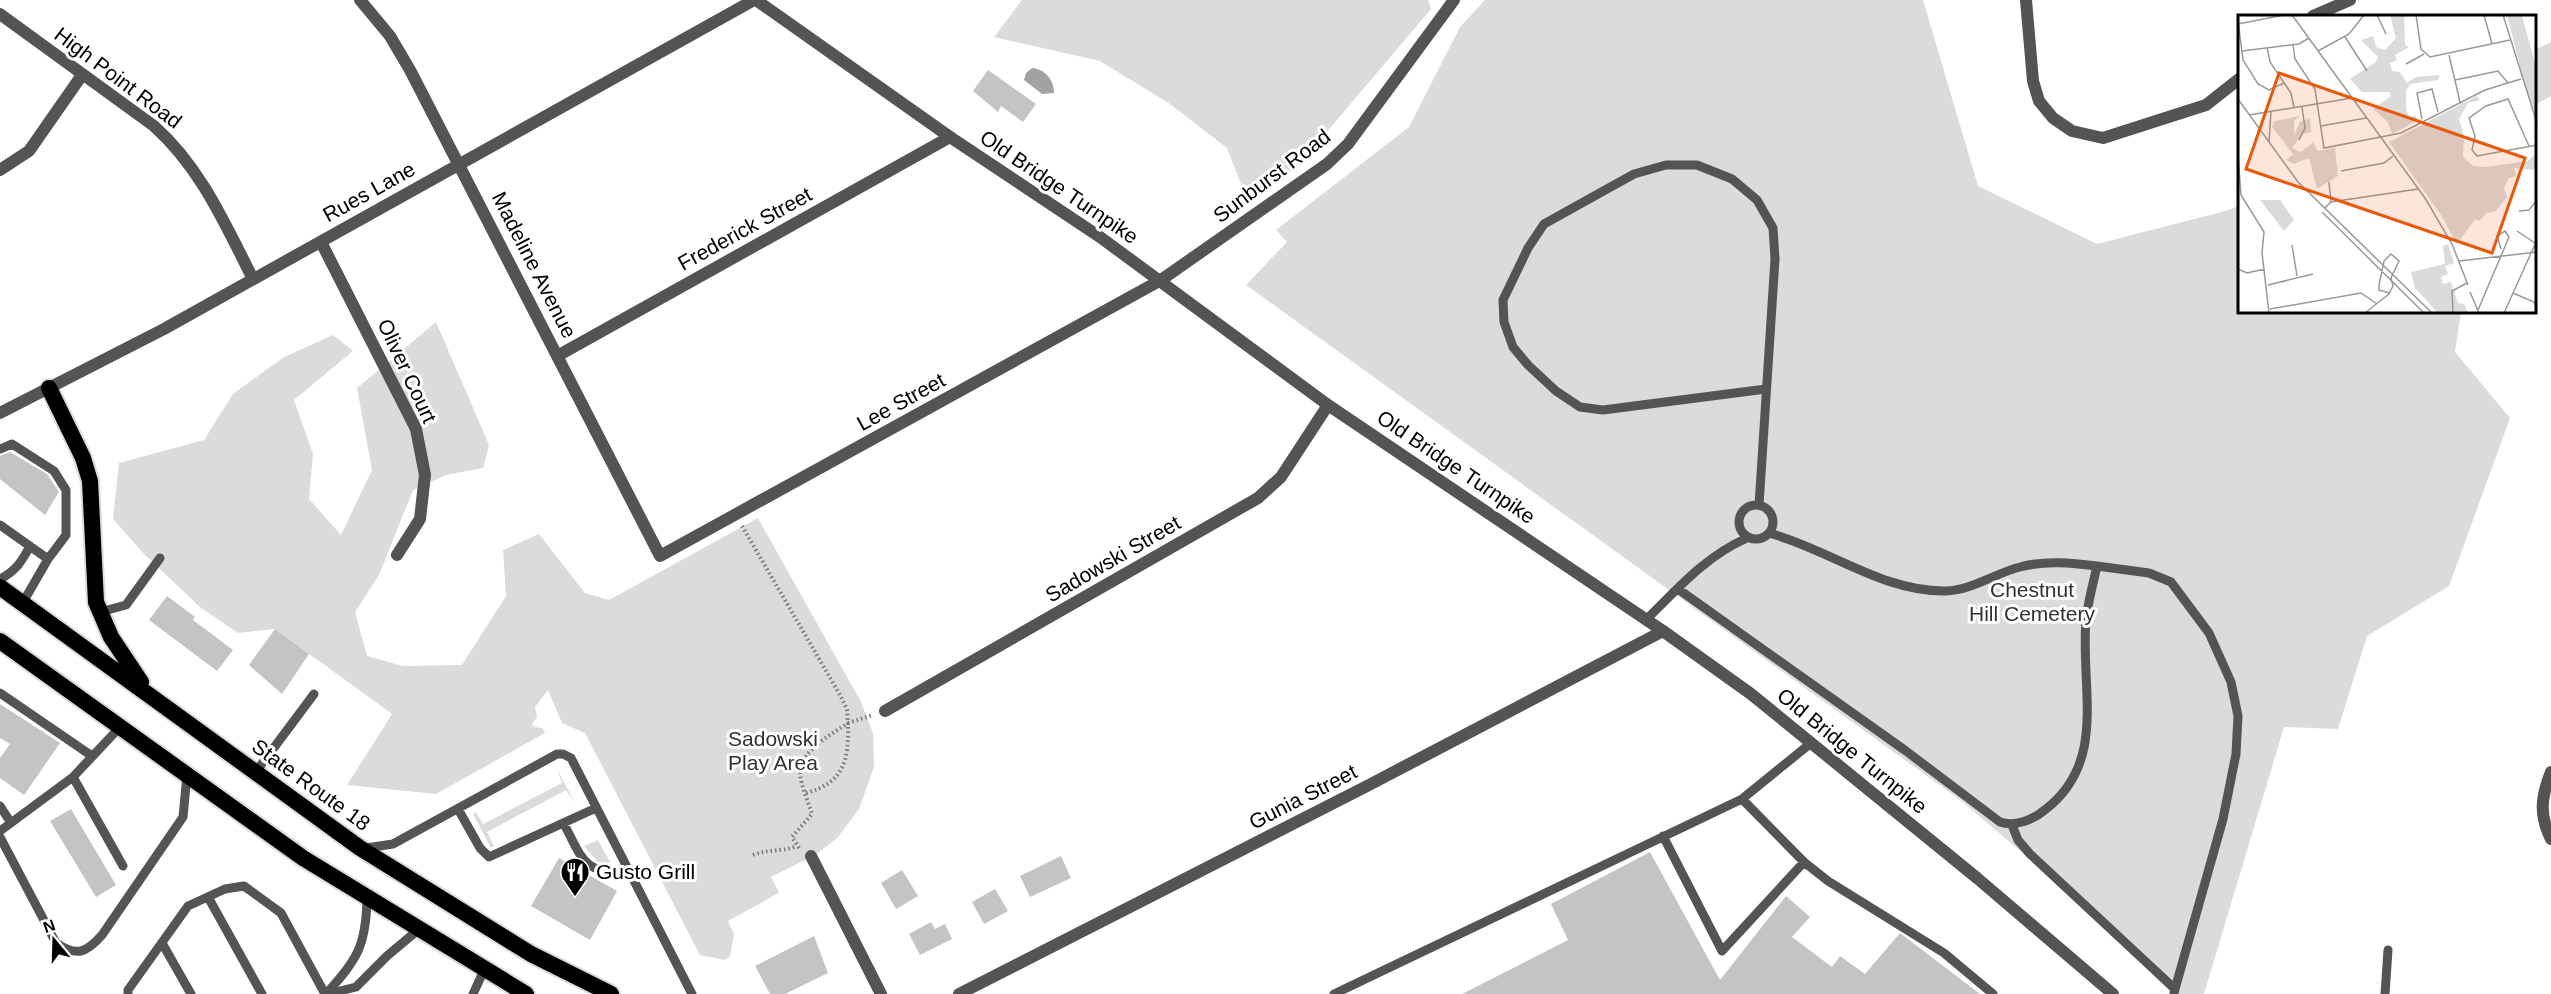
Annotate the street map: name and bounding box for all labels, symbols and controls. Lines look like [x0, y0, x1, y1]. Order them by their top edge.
inset map [2238, 15, 2536, 314]
street label: High Point Road [50, 22, 186, 133]
street label: Sunburst Road [1209, 124, 1335, 227]
street label: Old Bridge Turnpike [976, 125, 1143, 248]
street label: Rues Lane [319, 157, 419, 226]
street label: Frederick Street [674, 182, 816, 275]
street label: Madeline Avenue [488, 188, 581, 342]
street label: Oliver Court [373, 315, 442, 427]
street label: Lee Street [853, 368, 949, 435]
street label: Old Bridge Turnpike [1373, 405, 1540, 528]
street label: Sadowski Street [1041, 511, 1184, 606]
park label: Chestnut Hill Cemetery [1969, 578, 2096, 625]
street label: Old Bridge Turnpike [1773, 683, 1932, 818]
park label: Sadowski Play Area [728, 727, 818, 774]
street label: State Route 18 [248, 734, 375, 835]
street label: Gunia Street [1245, 759, 1361, 834]
restaurant icon: Gusto Grill [559, 856, 591, 898]
place label: Gusto Grill [596, 860, 695, 883]
north arrow [24, 910, 84, 970]
text: N [41, 916, 58, 936]

